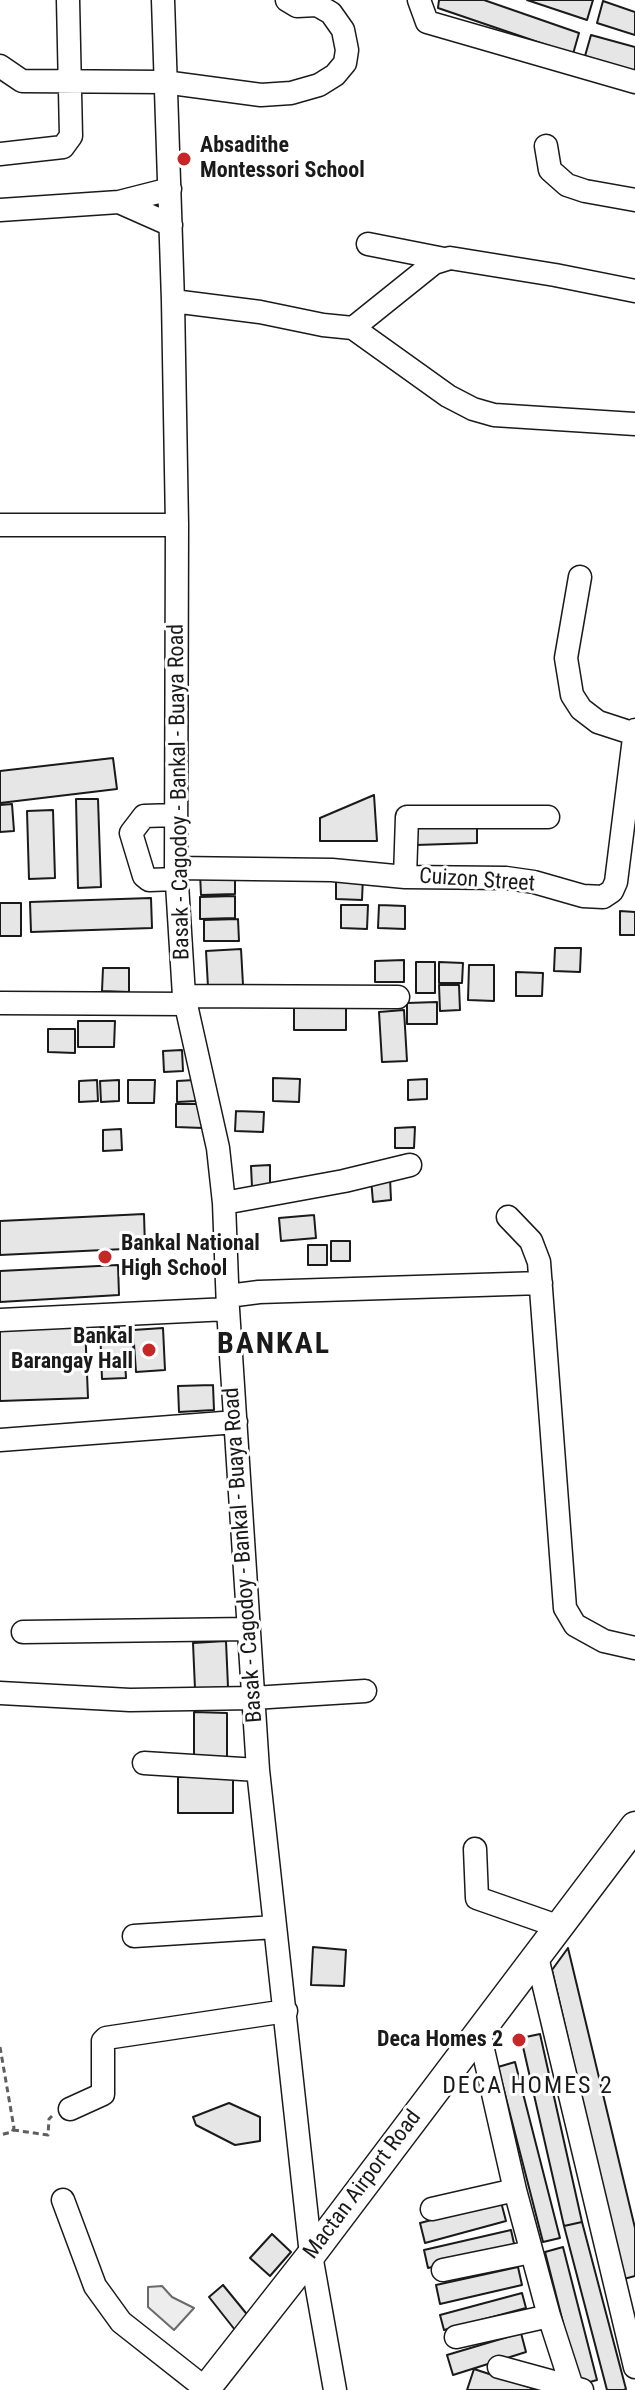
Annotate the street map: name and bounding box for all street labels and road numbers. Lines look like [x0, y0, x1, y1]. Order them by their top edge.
street label: Basak - Cagodoy - Bankal - Buaya Road [164, 624, 196, 960]
street label: Cuizon Street [418, 864, 536, 898]
street label: Basak - Cagodoy - Bankal - Buaya Road [219, 1386, 269, 1724]
street label: Mactan Airport Road [298, 2105, 428, 2265]

